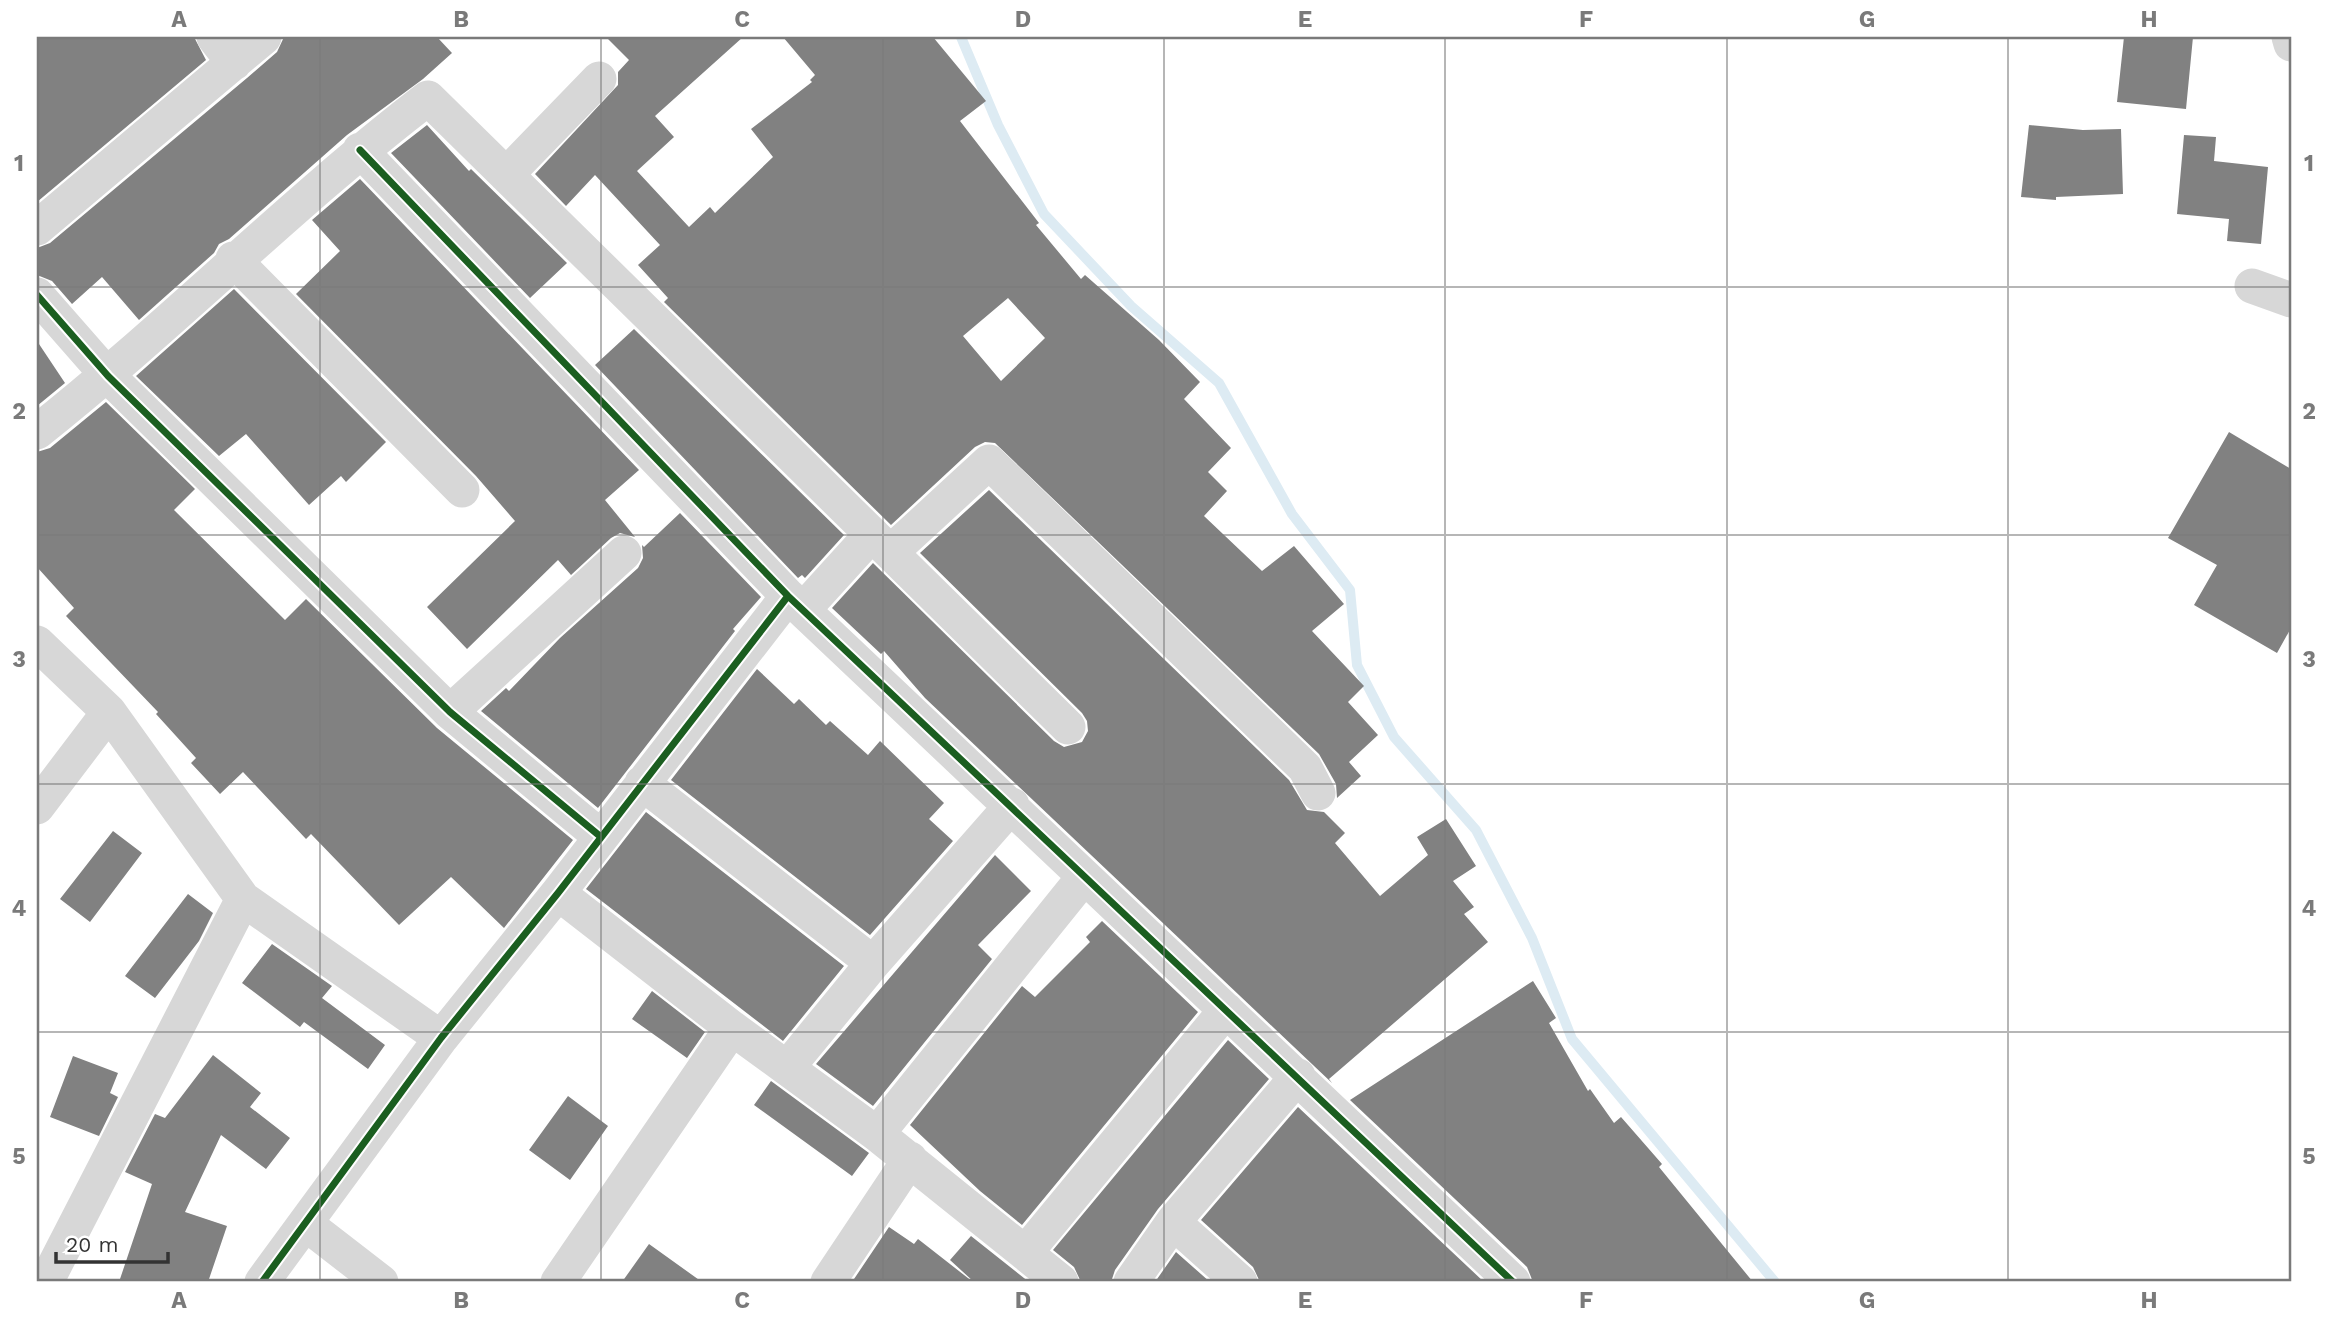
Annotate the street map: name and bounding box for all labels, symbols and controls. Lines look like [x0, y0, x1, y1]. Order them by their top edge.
text: A [171, 6, 187, 33]
text: B [453, 6, 469, 33]
text: C [734, 6, 750, 33]
text: D [1015, 6, 1031, 33]
text: E [1298, 6, 1312, 33]
text: F [1579, 6, 1593, 33]
text: G [1859, 6, 1875, 33]
text: H [2140, 6, 2158, 33]
text: 1 [14, 150, 24, 177]
text: 1 [2304, 150, 2314, 177]
text: 2 [12, 398, 26, 425]
text: 2 [2302, 398, 2316, 425]
text: 3 [12, 646, 26, 673]
text: 3 [2302, 646, 2316, 673]
text: 4 [12, 895, 27, 922]
text: 4 [2302, 895, 2317, 922]
text: 5 [12, 1143, 26, 1170]
text: 5 [2302, 1143, 2316, 1170]
scale bar [56, 1221, 168, 1265]
text: 20 m [66, 1232, 118, 1257]
text: A [171, 1287, 187, 1314]
text: B [453, 1287, 469, 1314]
text: C [734, 1287, 750, 1314]
text: D [1015, 1287, 1031, 1314]
text: E [1298, 1287, 1312, 1314]
text: F [1579, 1287, 1593, 1314]
text: G [1859, 1287, 1875, 1314]
text: H [2140, 1287, 2158, 1314]

